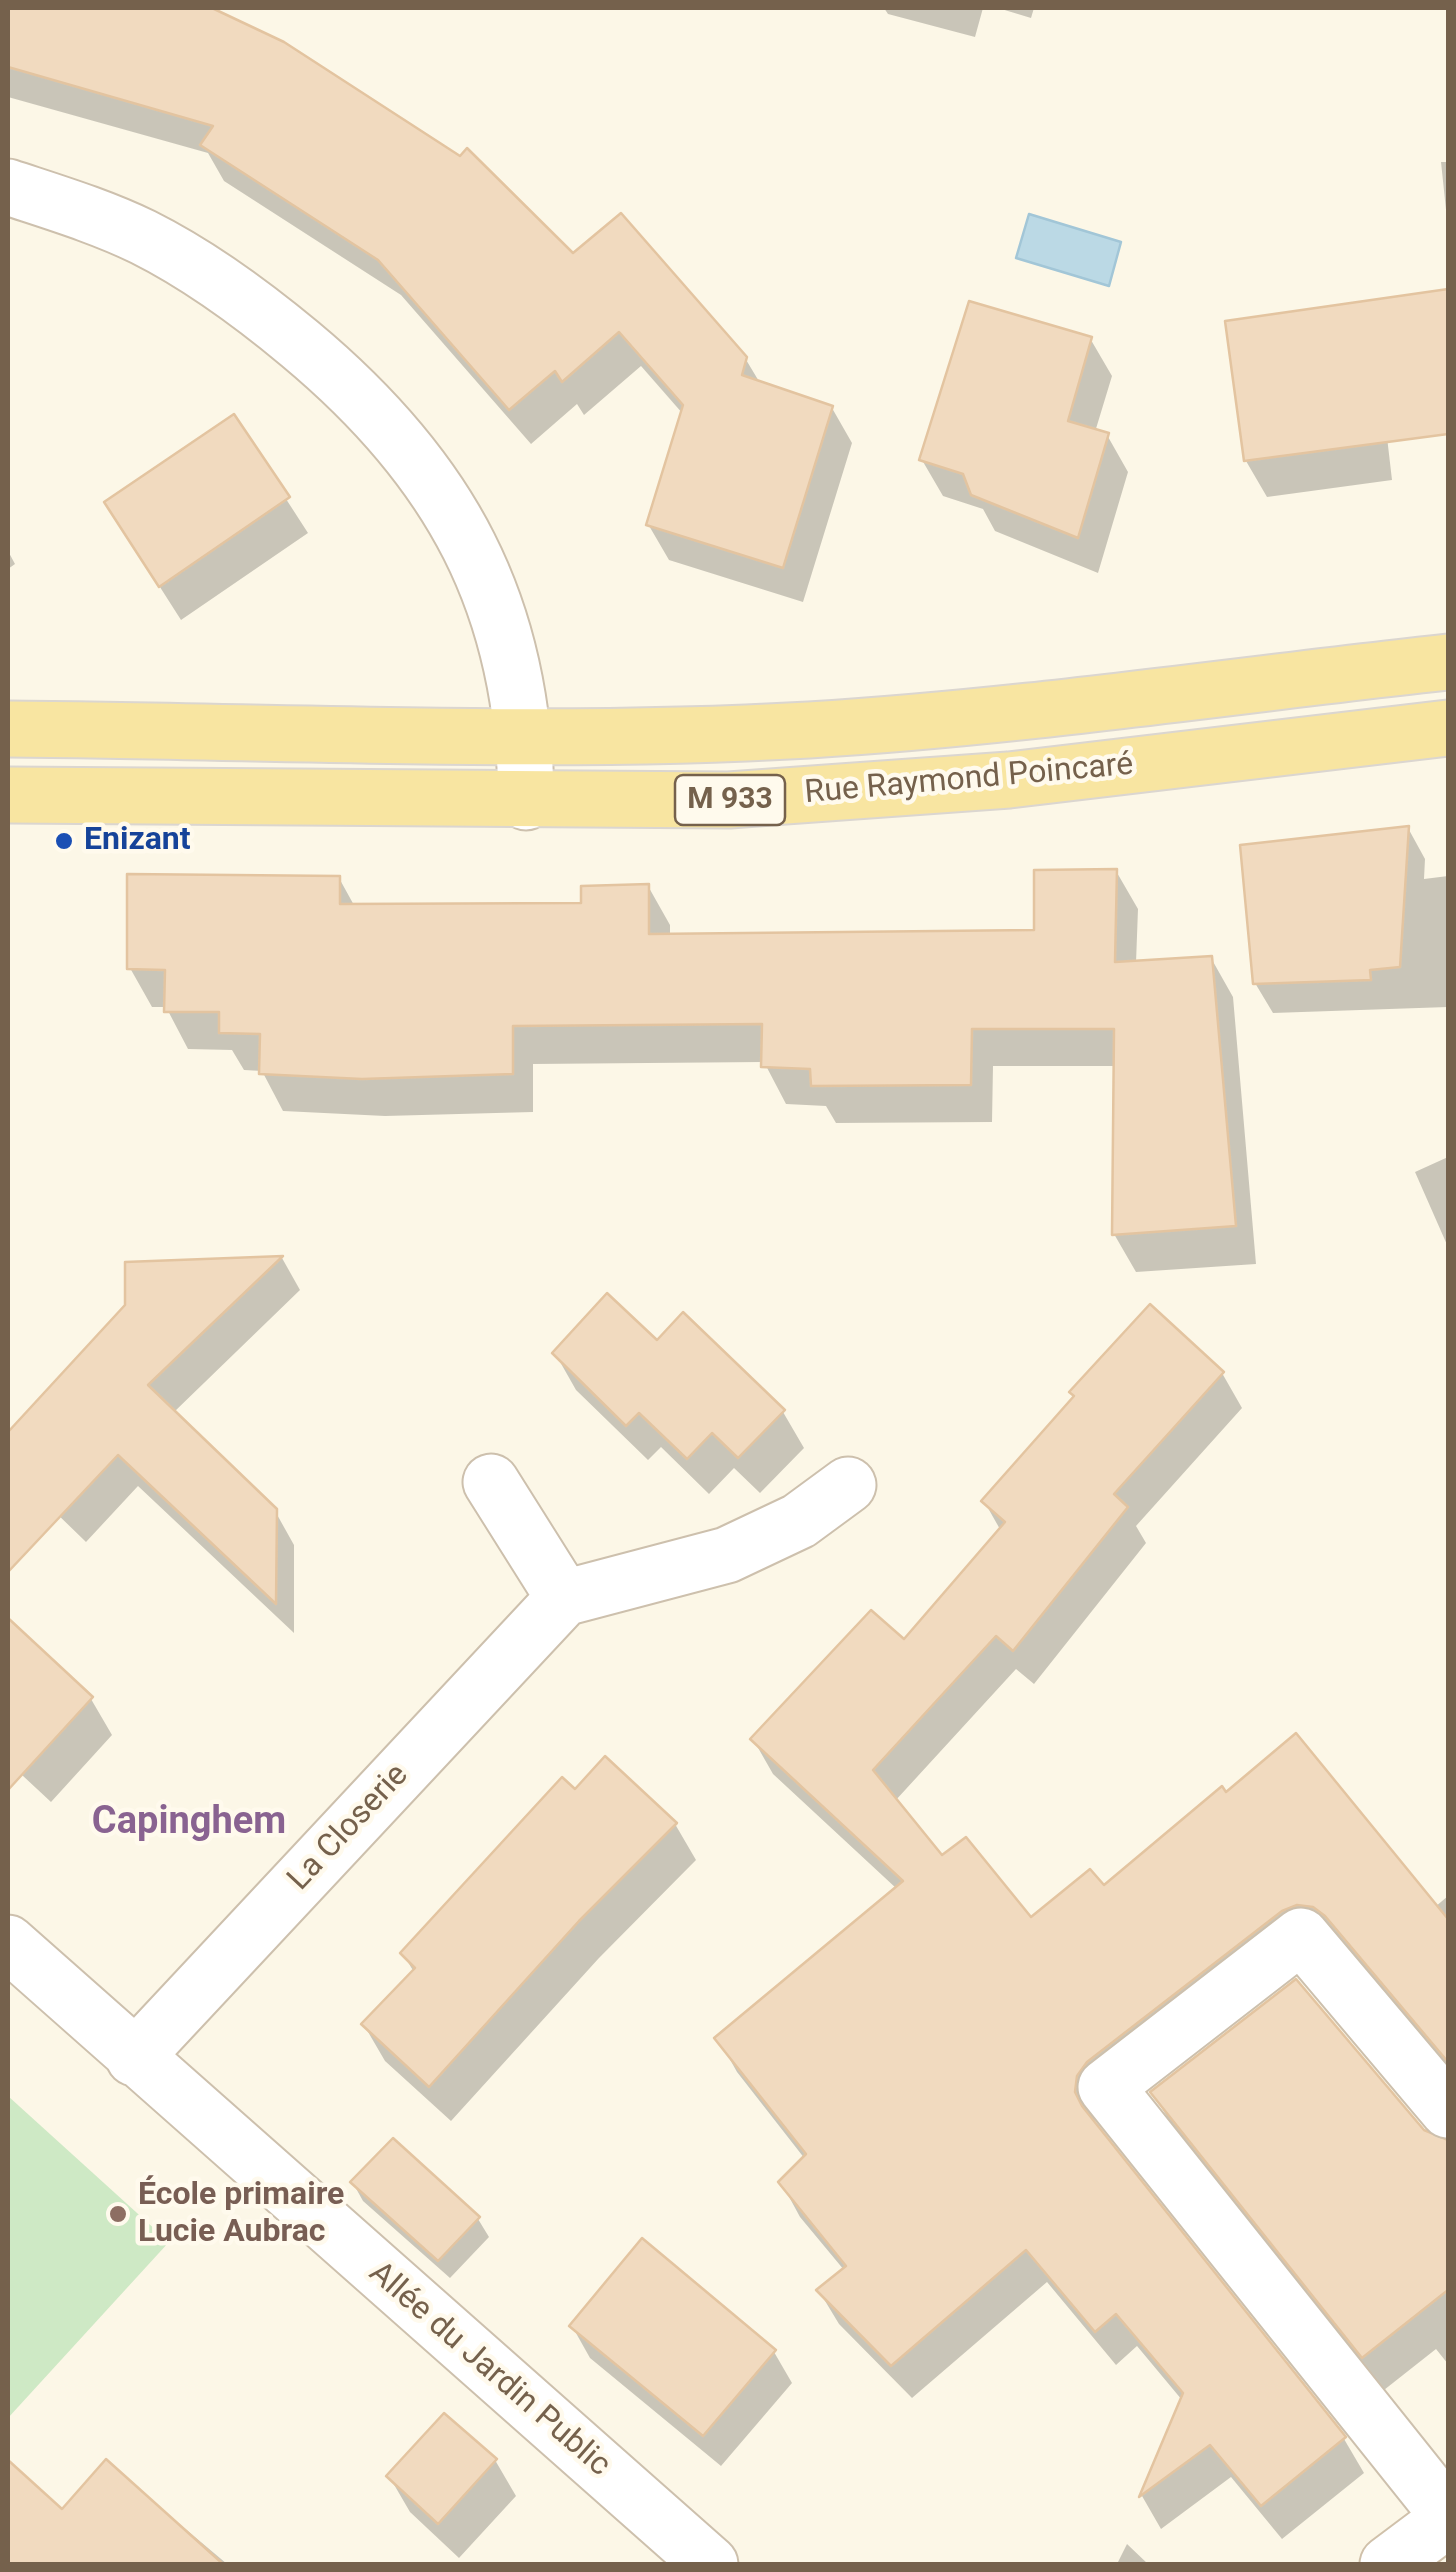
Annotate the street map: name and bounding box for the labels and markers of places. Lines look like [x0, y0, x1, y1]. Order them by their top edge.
place label: Enizant [84, 822, 191, 860]
marker: Enizant [53, 830, 75, 852]
place label: École primaire Lucie Aubrac [138, 2177, 344, 2252]
marker: École primaire Lucie Aubrac [107, 2203, 129, 2225]

